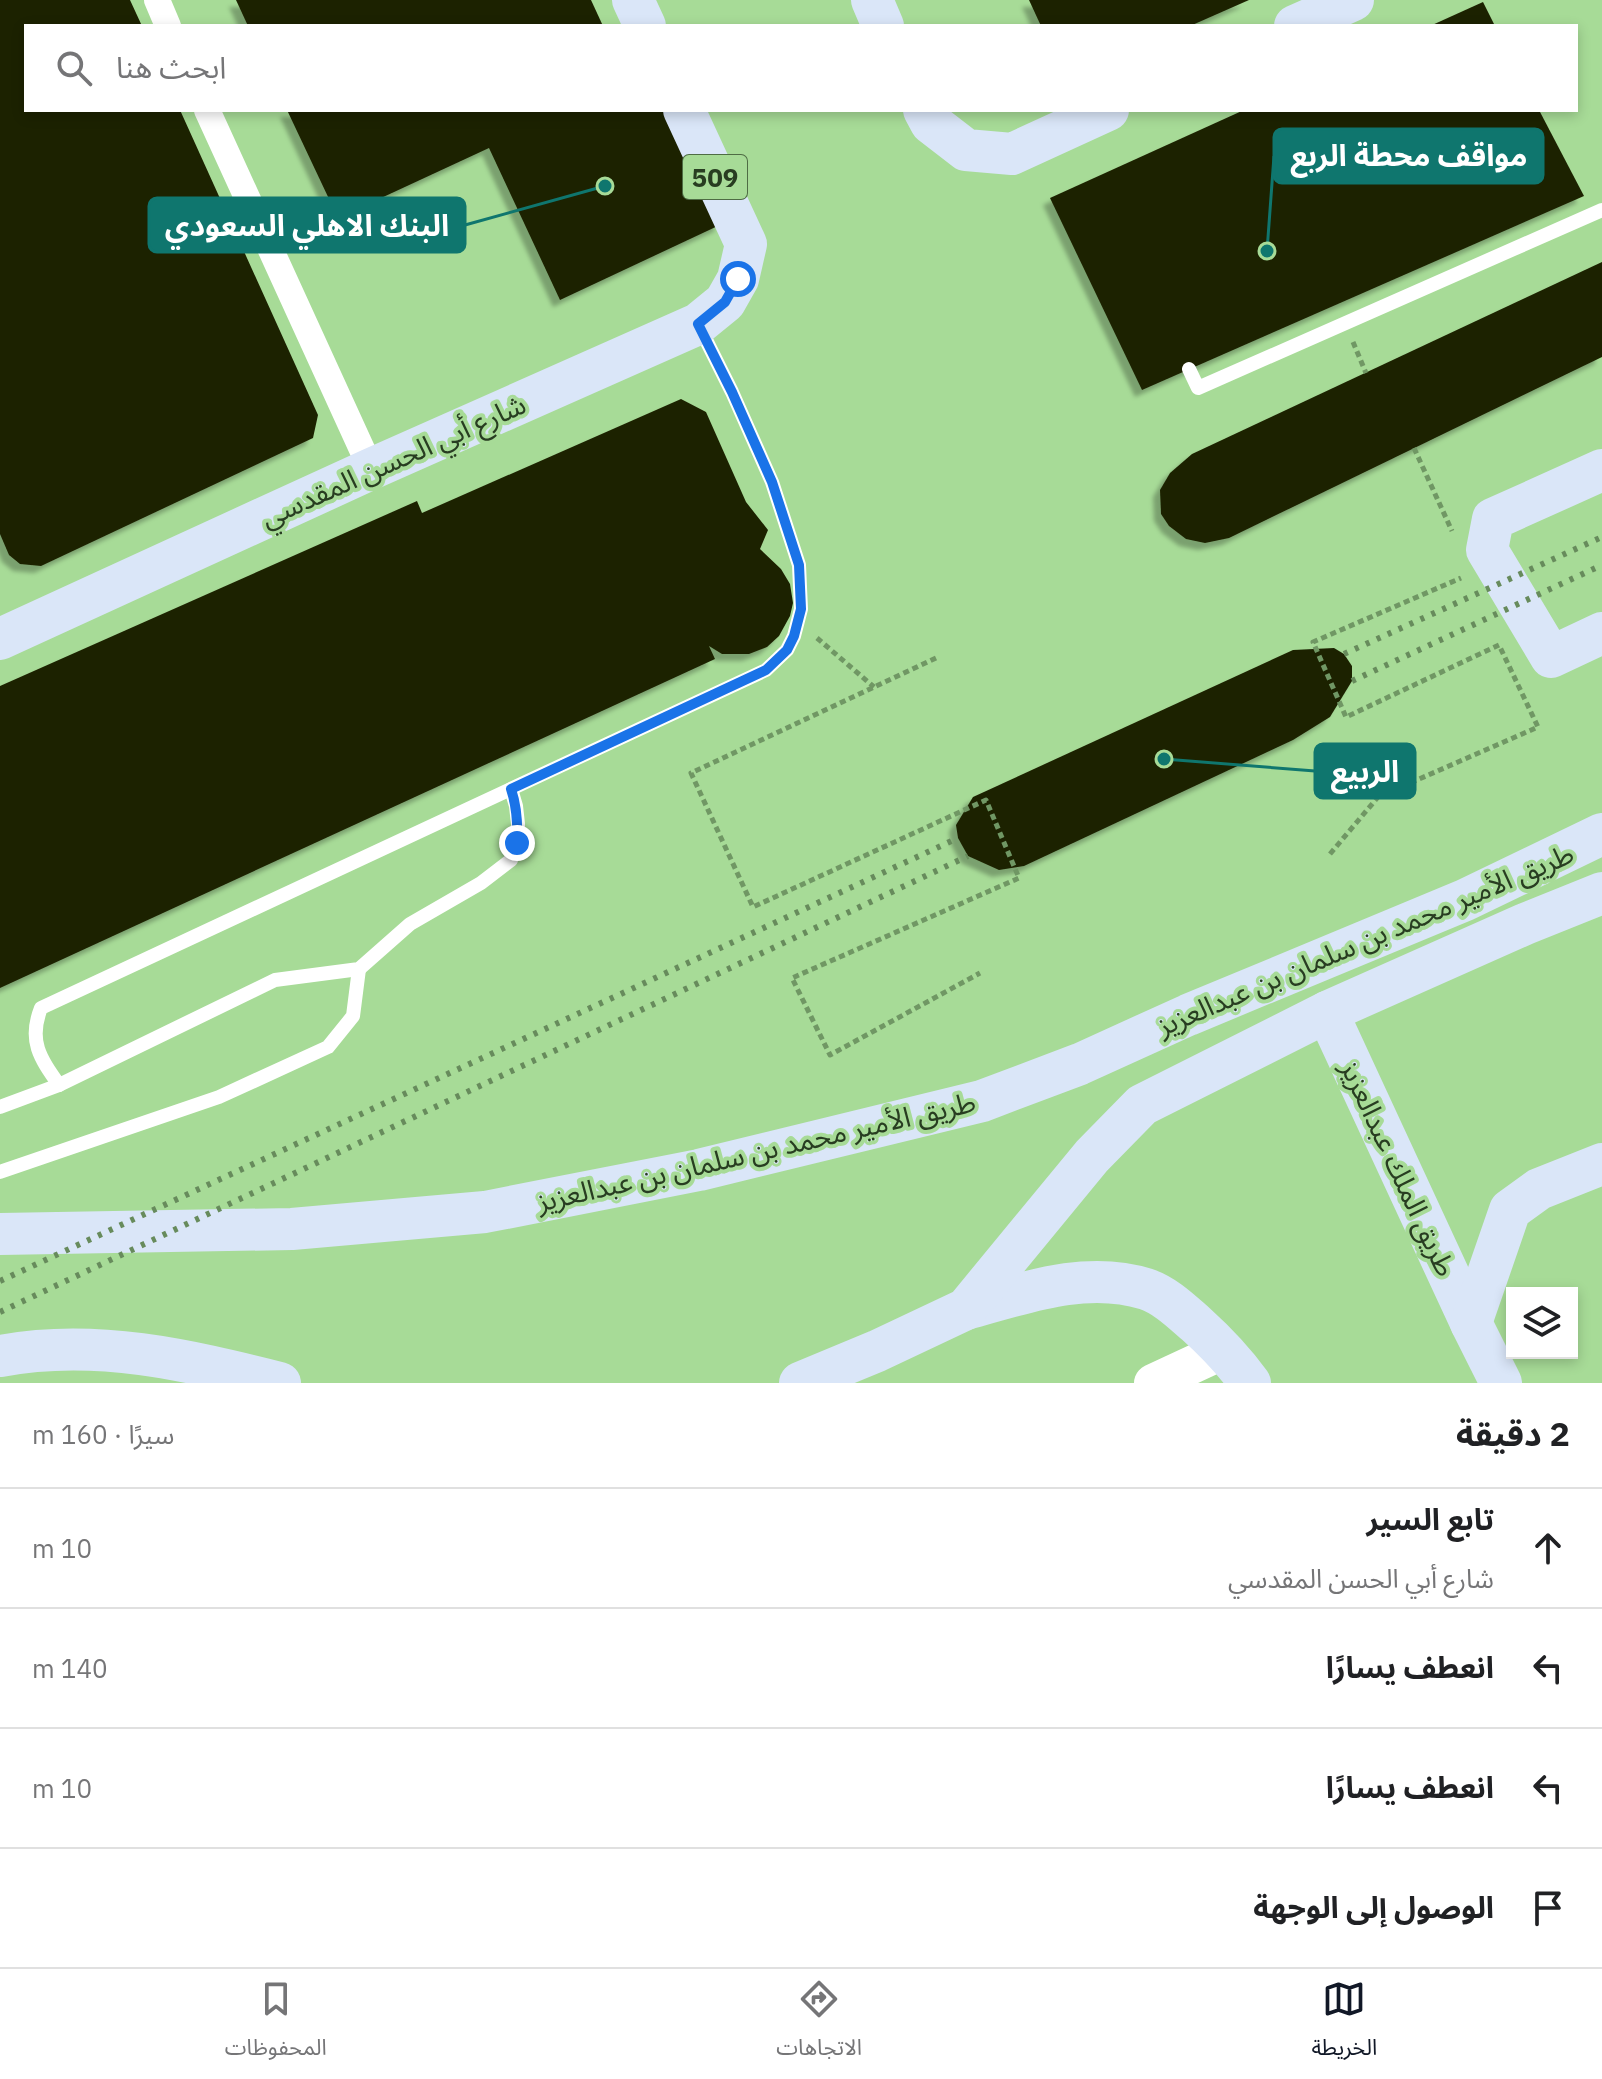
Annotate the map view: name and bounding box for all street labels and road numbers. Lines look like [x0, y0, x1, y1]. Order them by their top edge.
road number: 509 [683, 155, 747, 199]
street label: شارع أبي الحسن المقدسي [255, 385, 533, 538]
street label: طريق الأمير محمد بن سلمان بن عبدالعزيز [1150, 834, 1579, 1044]
street label: طريق الملك عبدالعزيز [1332, 1053, 1465, 1282]
street label: طريق الأمير محمد بن سلمان بن عبدالعزيز [532, 1082, 979, 1220]

